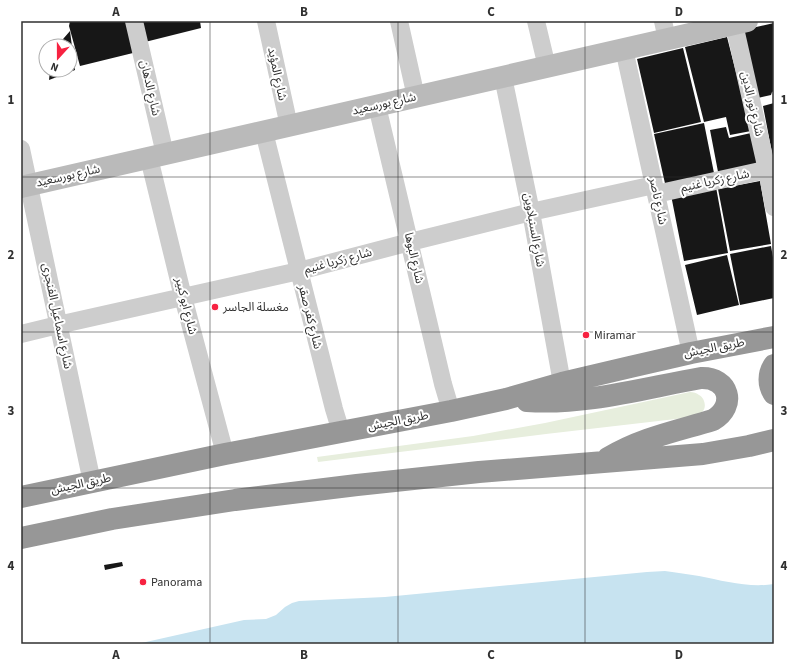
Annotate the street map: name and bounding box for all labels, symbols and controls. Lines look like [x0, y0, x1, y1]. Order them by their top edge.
text: A [111, 3, 120, 21]
text: B [300, 3, 308, 21]
text: C [487, 3, 495, 21]
text: D [675, 3, 683, 21]
north arrow [38, 38, 78, 78]
street label: شارع المؤيد [263, 46, 291, 102]
street label: شارع الدهان [135, 58, 165, 118]
text: N [48, 59, 61, 75]
street label: شارع نور الدين [736, 70, 768, 138]
street label: شارع بورسعيد [350, 88, 418, 120]
text: 1 [8, 91, 15, 109]
text: 1 [781, 91, 788, 109]
street label: شارع بورسعيد [34, 160, 102, 192]
street label: شارع زكريا غنيم [679, 165, 751, 197]
street label: شارع ناصر [644, 175, 671, 226]
street label: شارع السنبلاوين [519, 192, 549, 268]
street label: شارع البوها [400, 231, 428, 285]
street label: شارع زكريا غنيم [302, 244, 374, 278]
text: 2 [8, 246, 15, 264]
text: 2 [781, 246, 788, 264]
street label: شارع اسماعيل الفنجرى [37, 262, 77, 370]
street label: شارع ابو كبير [170, 275, 201, 336]
street label: شارع كفر صقر [294, 282, 326, 351]
place label: مغسلة الجاسر [222, 299, 289, 316]
marker: مغسلة الجاسر [210, 302, 220, 312]
place label: Miramar [594, 327, 637, 344]
marker: Miramar [581, 330, 591, 340]
street label: طريق الجيش [682, 334, 746, 362]
text: 3 [8, 402, 15, 420]
text: 3 [781, 402, 788, 420]
street label: طريق الجيش [366, 407, 430, 435]
street label: طريق الجيش [49, 469, 113, 499]
text: 4 [8, 557, 15, 575]
text: 4 [781, 557, 788, 575]
place label: Panorama [151, 574, 202, 591]
marker: Panorama [138, 577, 148, 587]
text: A [111, 646, 120, 664]
text: B [300, 646, 308, 664]
text: C [487, 646, 495, 664]
text: D [675, 646, 683, 664]

